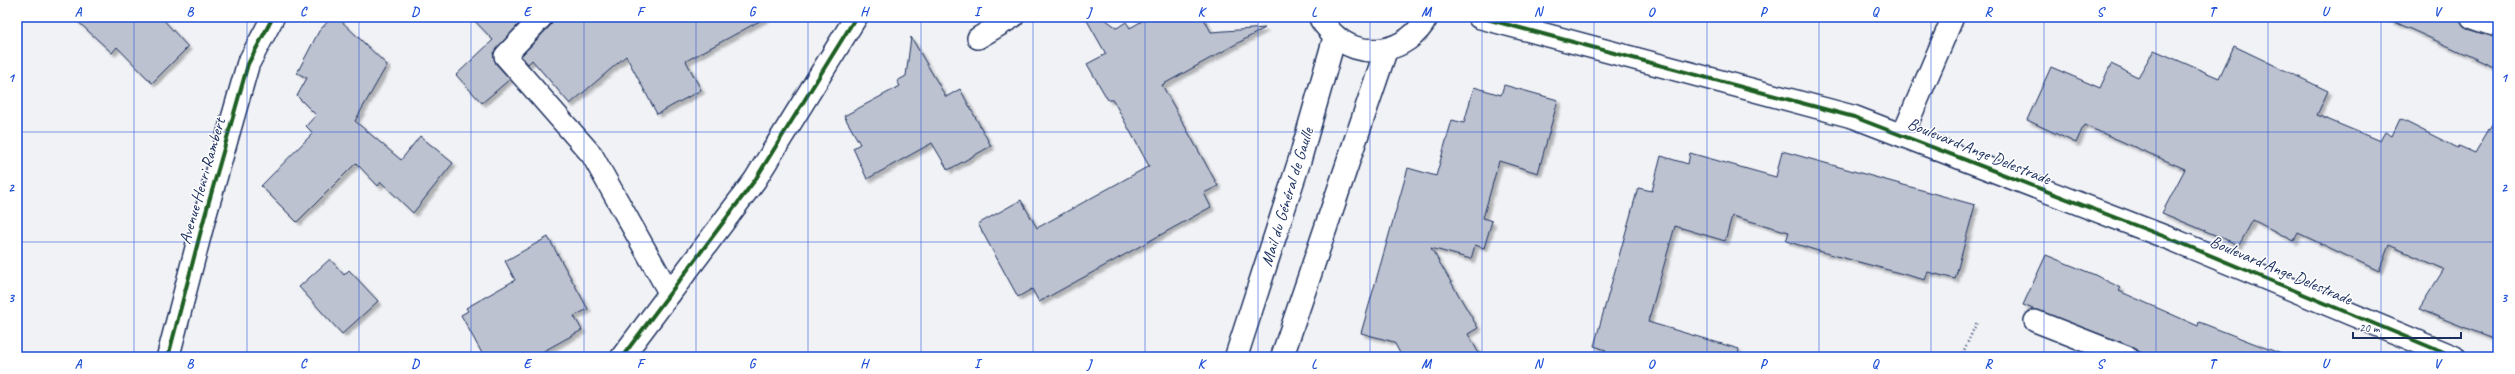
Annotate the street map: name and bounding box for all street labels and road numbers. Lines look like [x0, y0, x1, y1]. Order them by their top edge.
street label: Avenue Henri Rambert [174, 113, 231, 246]
street label: Boulevard Ange Delestrade [1905, 113, 2055, 190]
street label: Mail du Général de Gaulle [1256, 124, 1318, 269]
street label: Boulevard Ange Delestrade [2207, 231, 2357, 310]

